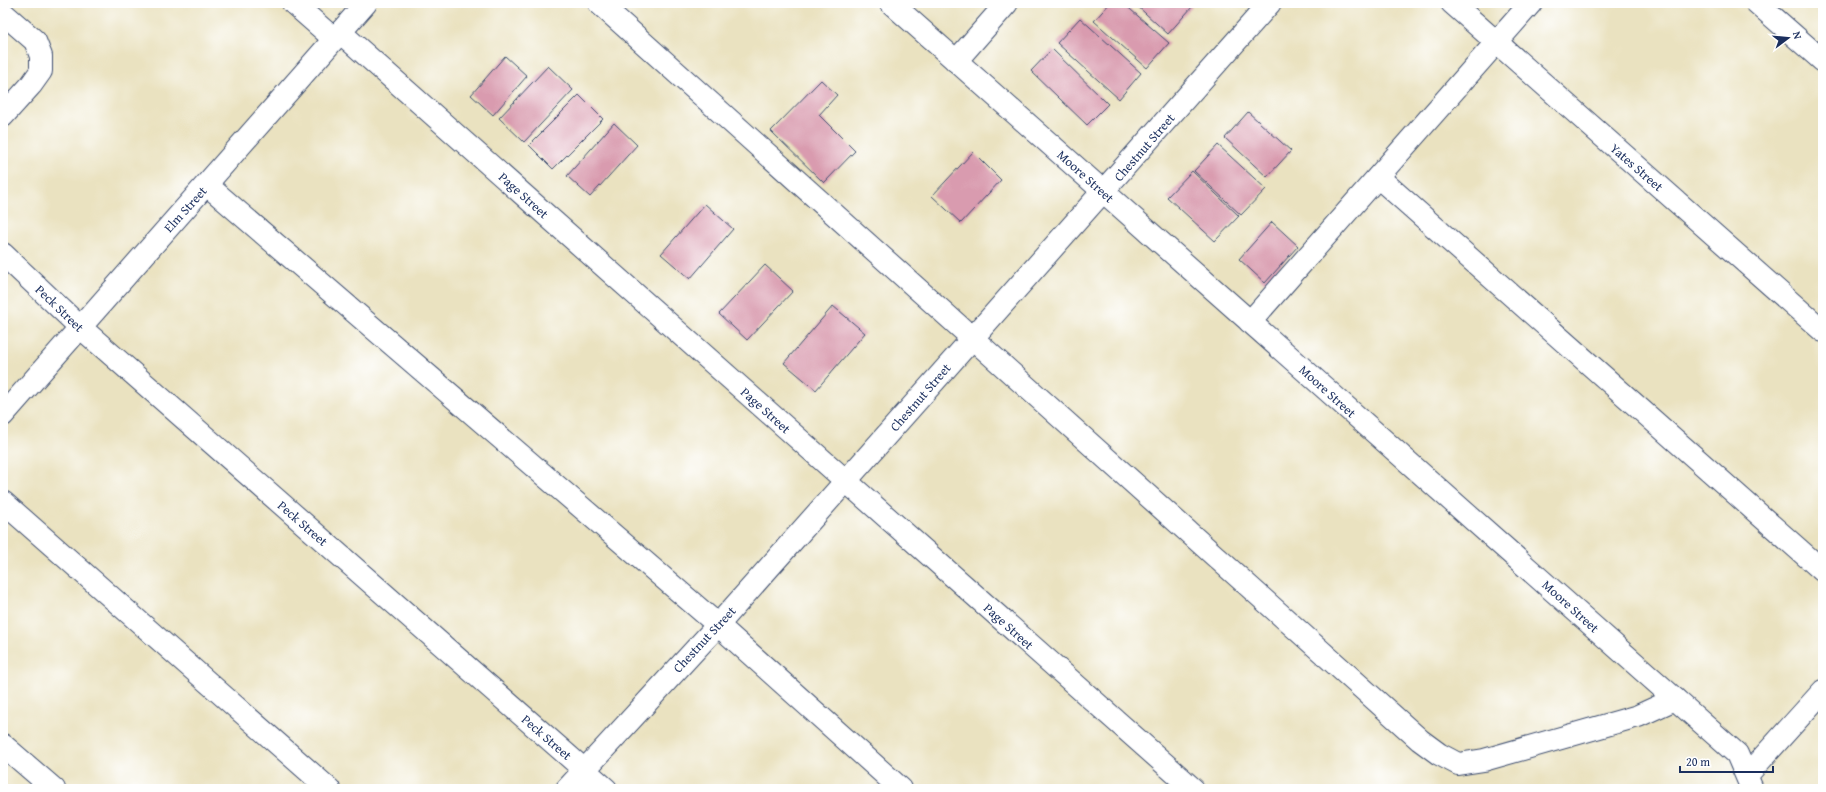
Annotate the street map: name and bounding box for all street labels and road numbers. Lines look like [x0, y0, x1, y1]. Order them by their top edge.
street label: Chestnut Street [1109, 109, 1180, 186]
street label: Yates Street [1606, 139, 1668, 196]
street label: Moore Street [1053, 146, 1119, 207]
street label: Page Street [494, 168, 553, 223]
street label: Elm Street [159, 182, 212, 237]
street label: Peck Street [31, 280, 88, 337]
street label: Chestnut Street [885, 359, 956, 436]
street label: Moore Street [1295, 361, 1361, 422]
street label: Page Street [736, 383, 795, 438]
street label: Peck Street [273, 496, 332, 551]
street label: Moore Street [1538, 576, 1604, 637]
street label: Page Street [979, 599, 1038, 654]
street label: Chestnut Street [668, 602, 741, 677]
street label: Peck Street [517, 710, 576, 765]

